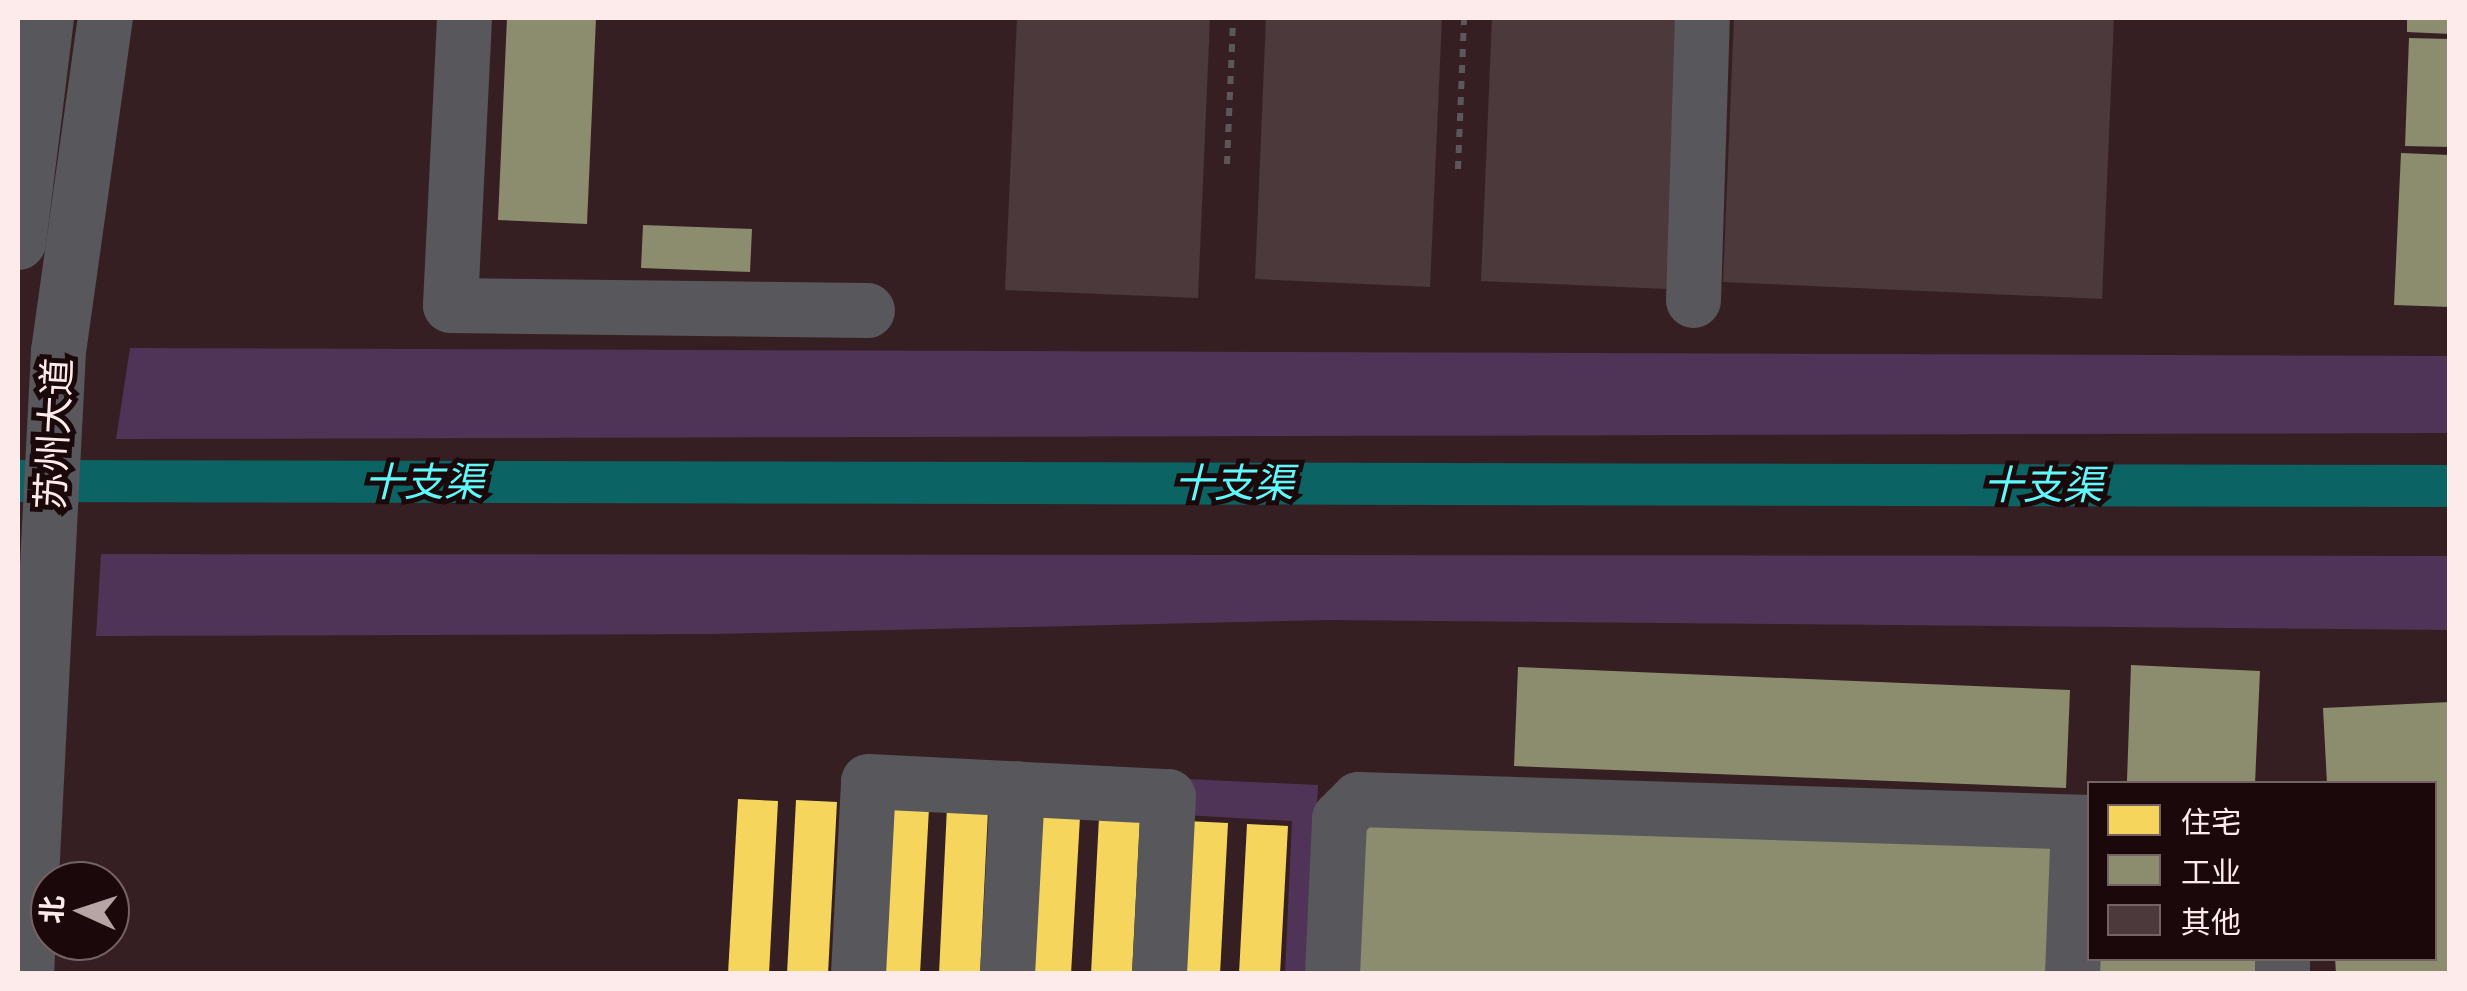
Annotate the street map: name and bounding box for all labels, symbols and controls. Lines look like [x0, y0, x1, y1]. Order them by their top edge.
street label: 苏州大道 [28, 357, 82, 511]
water label: 十支渠 [364, 458, 484, 506]
water label: 十支渠 [1174, 459, 1294, 507]
water label: 十支渠 [1983, 461, 2103, 509]
legend [2087, 781, 2437, 961]
text: 住宅 [2181, 804, 2241, 841]
text: 工业 [2181, 854, 2241, 891]
north arrow [30, 861, 130, 961]
text: 北 [34, 895, 70, 924]
text: 其他 [2181, 904, 2241, 941]

